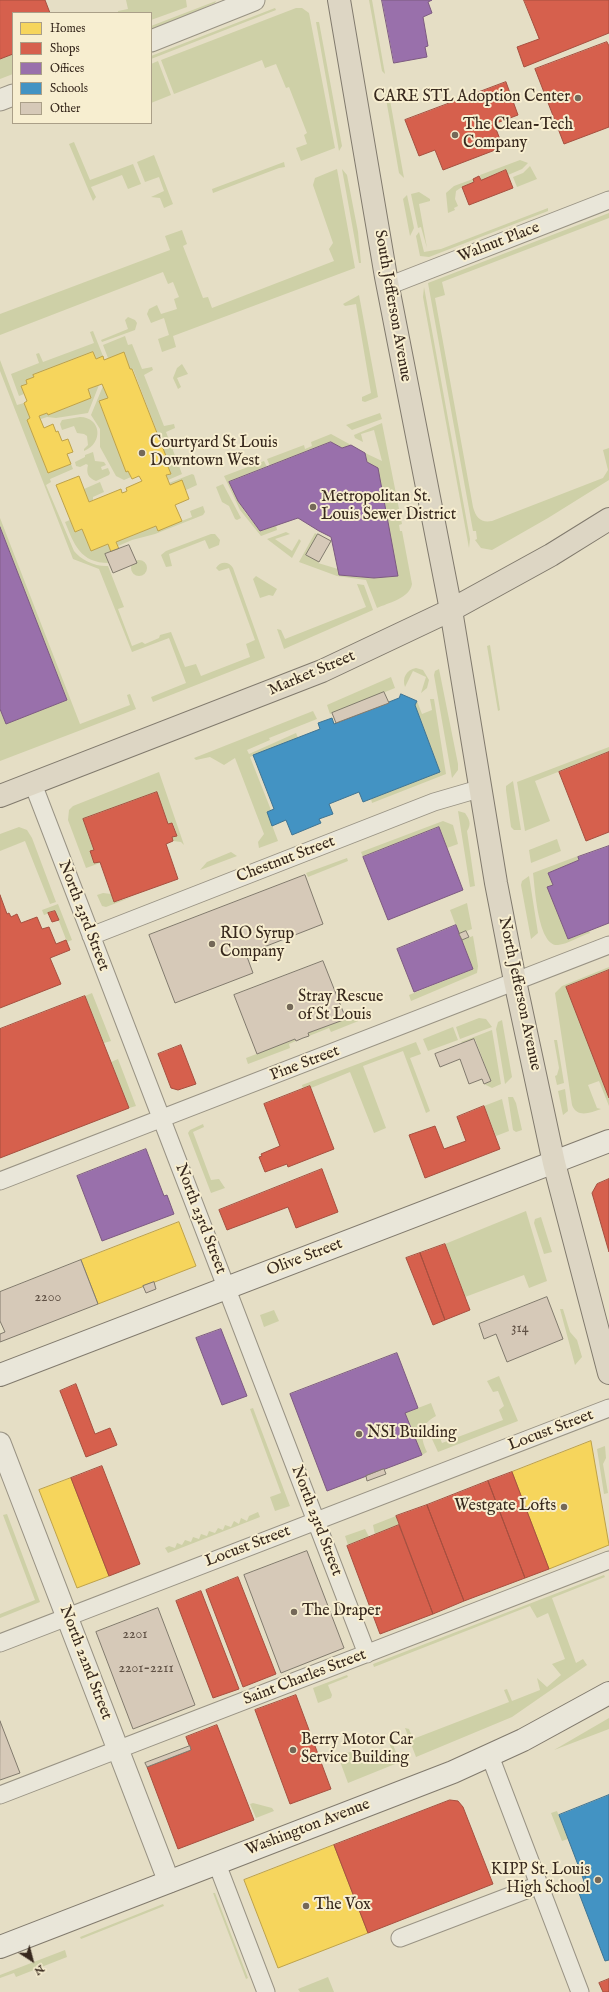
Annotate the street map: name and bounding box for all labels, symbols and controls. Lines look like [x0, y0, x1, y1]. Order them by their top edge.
legend [12, 12, 152, 124]
text: Homes [50, 21, 86, 36]
text: Shops [50, 41, 80, 56]
text: Offices [50, 61, 84, 76]
text: Schools [50, 81, 88, 96]
place label: CARE STL Adoption Center [374, 88, 570, 108]
marker: CARE STL Adoption Center [573, 93, 583, 103]
text: Other [50, 101, 80, 116]
place label: The Clean-Tech Company [463, 116, 573, 154]
marker: The Clean-Tech Company [450, 130, 460, 140]
street label: Walnut Place [455, 219, 543, 267]
street label: South Jefferson Avenue [369, 229, 415, 383]
place label: Courtyard St Louis Downtown West [150, 434, 278, 472]
marker: Courtyard St Louis Downtown West [137, 448, 147, 458]
place label: Metropolitan St. Louis Sewer District [321, 488, 456, 526]
marker: Metropolitan St. Louis Sewer District [308, 502, 318, 512]
street label: Market Street [266, 647, 358, 701]
street label: Chestnut Street [234, 832, 338, 888]
street label: North 23rd Street [53, 858, 113, 974]
street label: North Jefferson Avenue [493, 915, 545, 1073]
place label: RIO Syrup Company [220, 925, 294, 963]
marker: RIO Syrup Company [207, 939, 217, 949]
place label: Stray Rescue of St Louis [298, 988, 383, 1026]
marker: Stray Rescue of St Louis [285, 1002, 295, 1012]
street label: Pine Street [268, 1042, 342, 1086]
street label: North 23rd Street [170, 1161, 230, 1277]
street label: Olive Street [264, 1235, 346, 1281]
house number: 2200 [35, 1290, 61, 1306]
house number: 314 [511, 1321, 529, 1337]
street label: Locust Street [506, 1406, 596, 1456]
place label: NSI Building [367, 1424, 457, 1444]
marker: NSI Building [354, 1429, 364, 1439]
street label: North 23rd Street [286, 1463, 346, 1579]
place label: Westgate Lofts [454, 1497, 556, 1517]
marker: Westgate Lofts [559, 1502, 569, 1512]
street label: Locust Street [203, 1522, 293, 1572]
place label: The Draper [302, 1602, 381, 1622]
street label: North 22nd Street [54, 1603, 116, 1723]
marker: The Draper [289, 1607, 299, 1617]
house number: 2201 [122, 1627, 148, 1643]
street label: Saint Charles Street [241, 1646, 369, 1710]
house number: 2201-2211 [118, 1661, 174, 1677]
place label: Berry Motor Car Service Building [301, 1731, 413, 1769]
marker: Berry Motor Car Service Building [288, 1745, 298, 1755]
street label: Washington Avenue [243, 1795, 373, 1861]
place label: KIPP St. Louis High School [491, 1861, 590, 1899]
marker: KIPP St. Louis High School [593, 1875, 603, 1885]
place label: The Vox [314, 1896, 371, 1916]
marker: The Vox [301, 1901, 311, 1911]
north arrow [12, 1940, 52, 1980]
text: N [31, 1961, 47, 1978]

